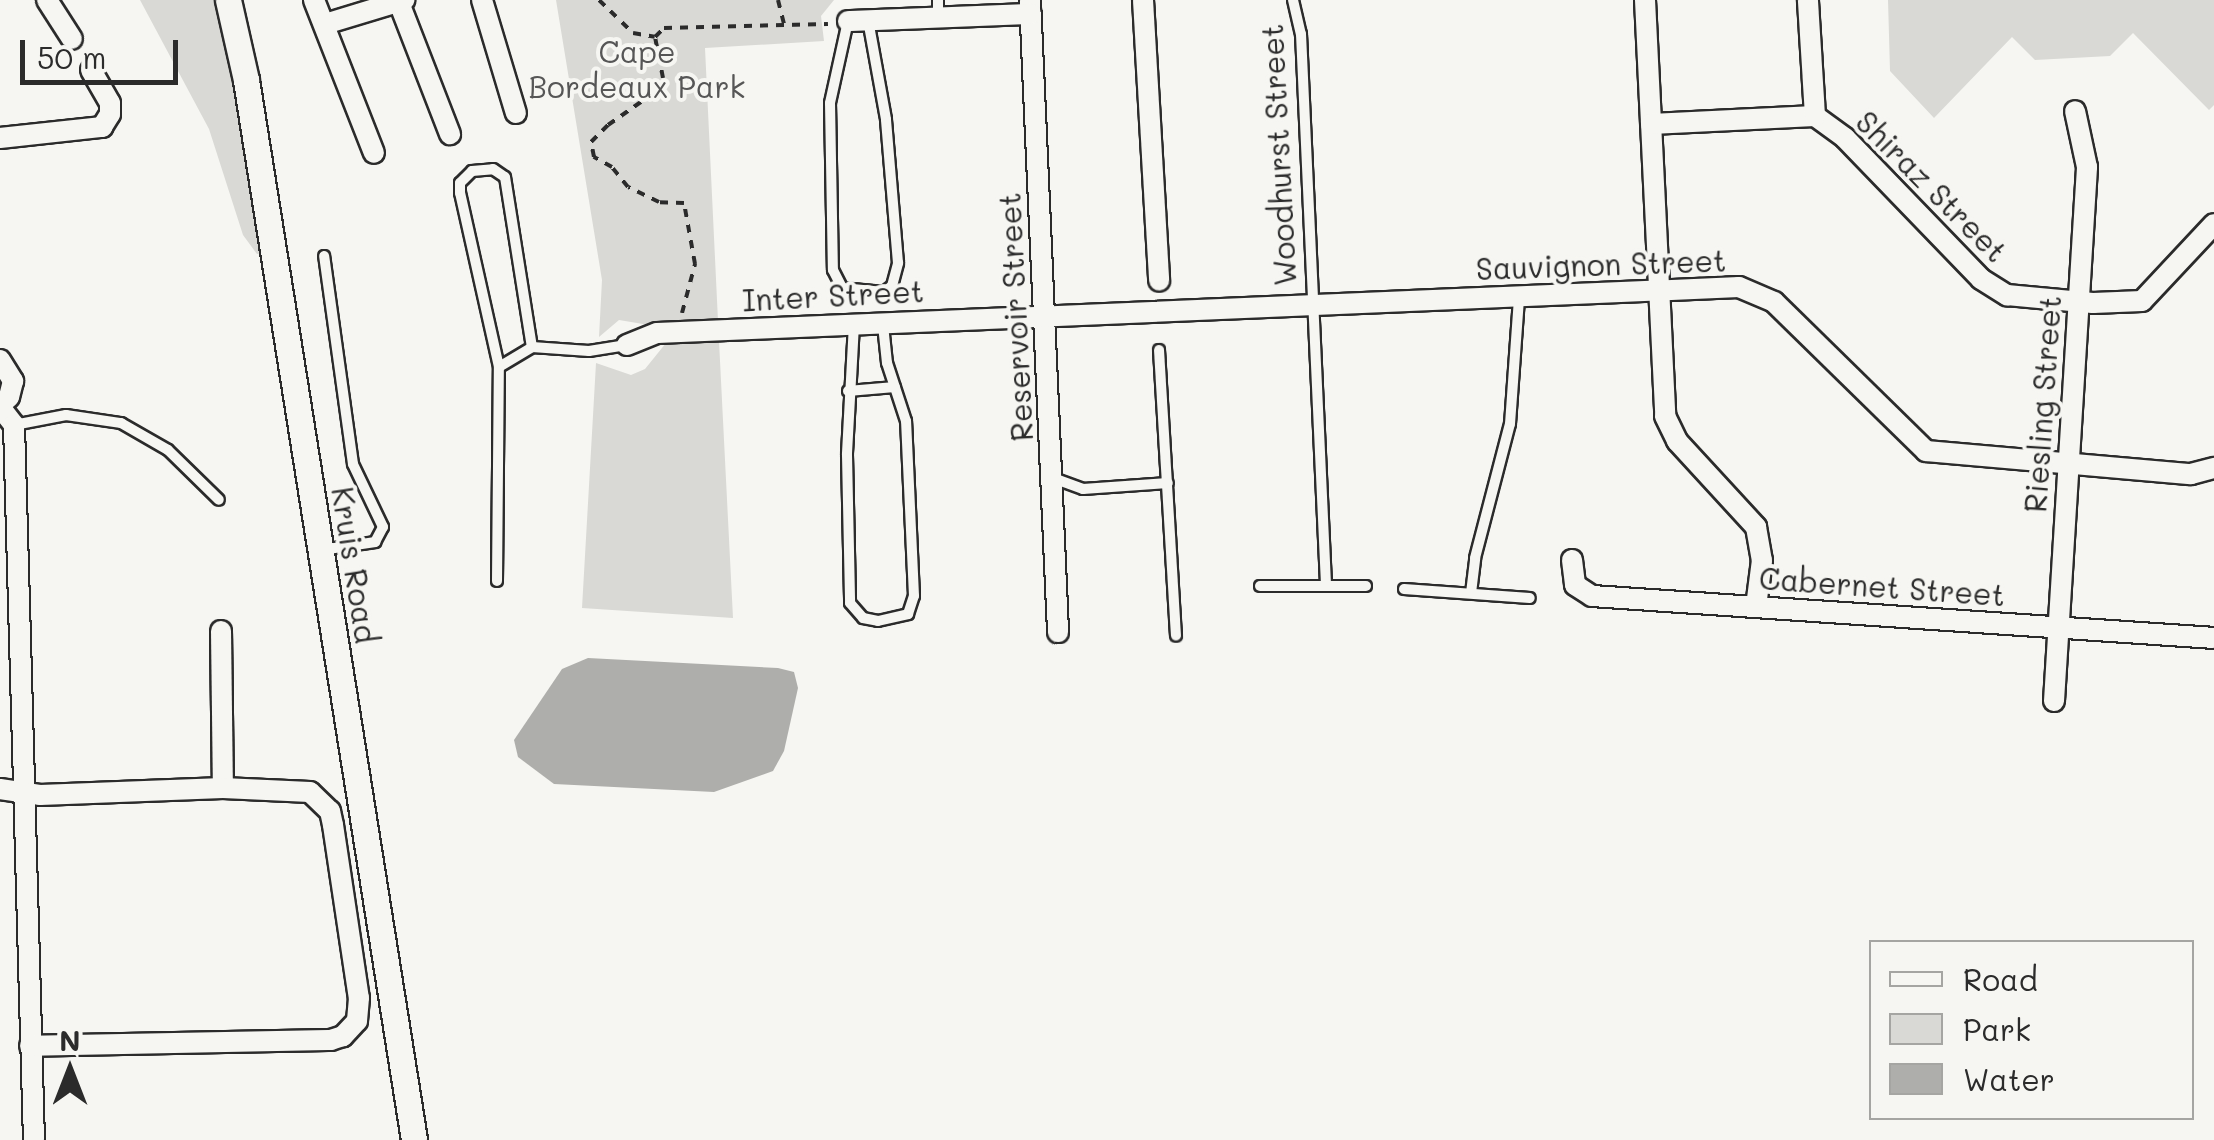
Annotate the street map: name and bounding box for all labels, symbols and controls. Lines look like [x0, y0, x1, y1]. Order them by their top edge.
scale bar [25, 20, 182, 82]
street label: Woodhurst Street [1253, 23, 1303, 287]
park label: Cape Bordeaux Park [528, 33, 746, 104]
text: 50 m [37, 37, 107, 77]
street label: Shiraz Street [1849, 103, 2015, 269]
street label: Reservoir Street [991, 192, 1039, 442]
street label: Sauvignon Street [1475, 242, 1727, 286]
street label: Inter Street [741, 272, 925, 318]
street label: Riesling Street [2016, 294, 2068, 514]
street label: Kruis Road [325, 484, 385, 646]
street label: Cabernet Street [1758, 559, 2006, 613]
legend [1869, 940, 2194, 1120]
text: Road [1963, 959, 2038, 999]
text: Park [1963, 1009, 2031, 1049]
north arrow [20, 1020, 120, 1120]
text: N [59, 1022, 81, 1058]
text: Water [1963, 1059, 2055, 1099]

